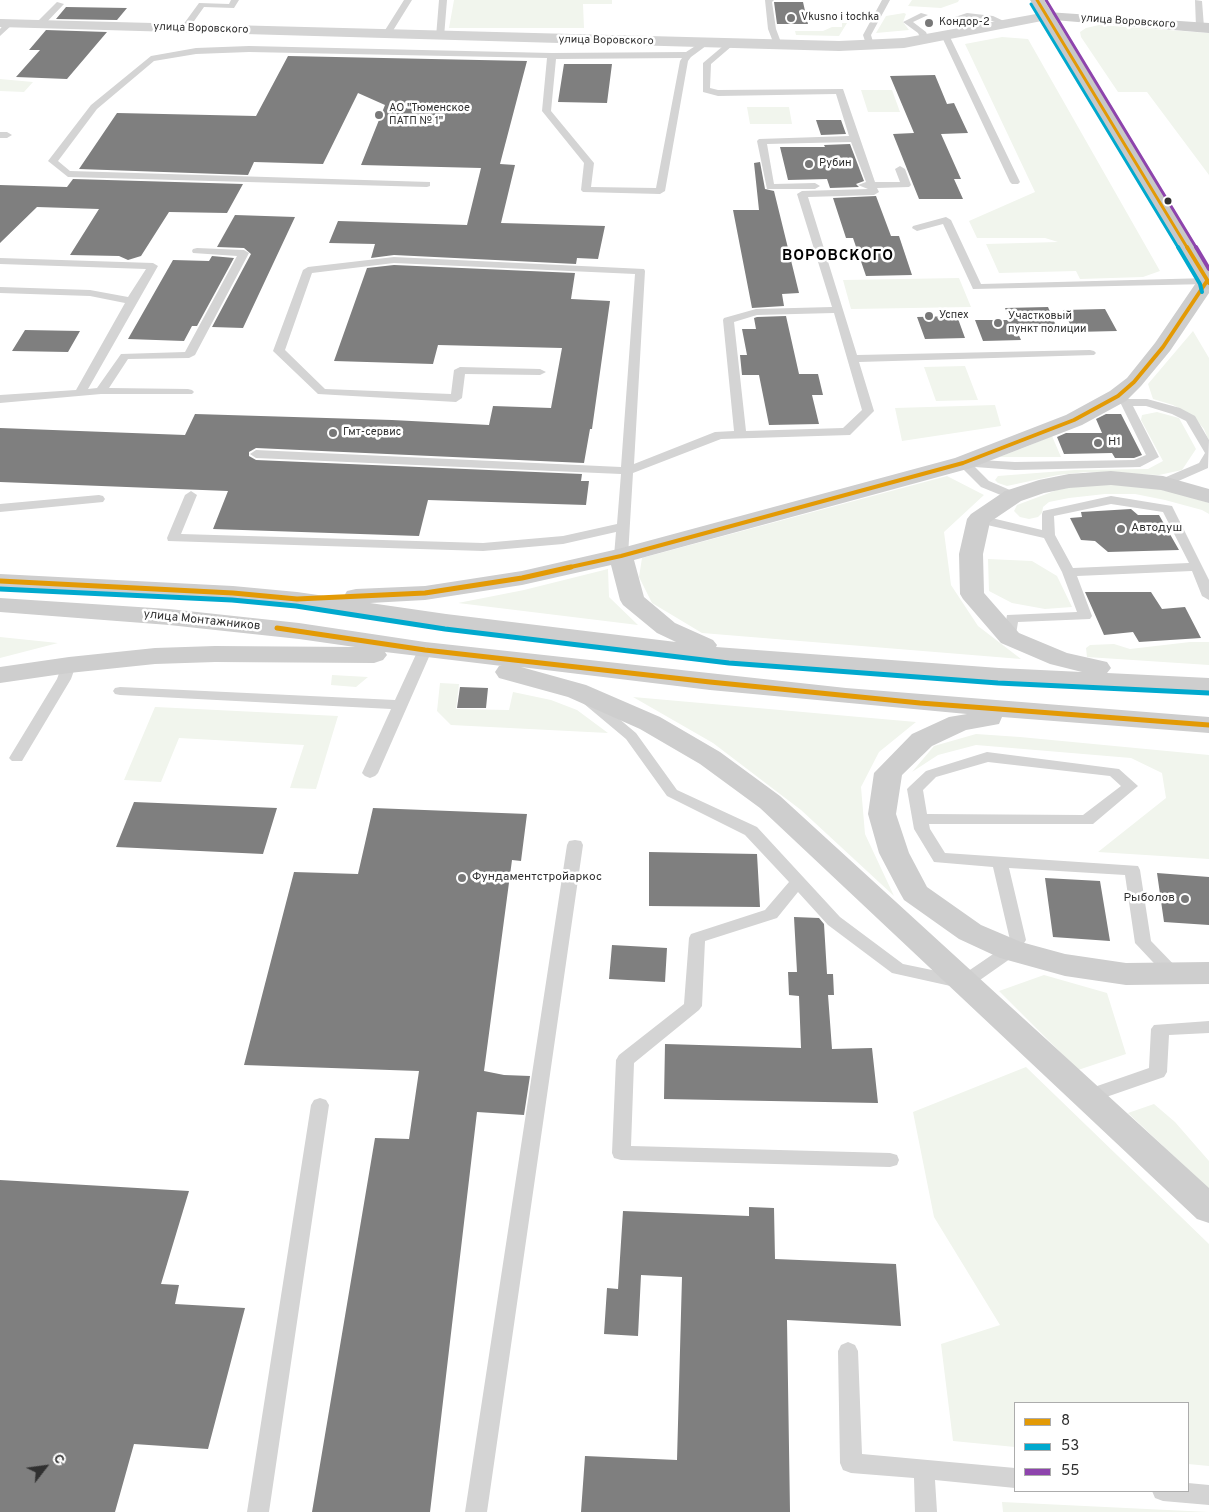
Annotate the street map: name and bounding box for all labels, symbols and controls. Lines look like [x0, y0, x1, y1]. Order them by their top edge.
place label: Vkusno i tochka [801, 11, 879, 25]
marker: Vkusno i tochka [785, 12, 797, 24]
street label: улица Воровского [1080, 12, 1176, 32]
place label: Кондор-2 [939, 16, 990, 30]
marker: Кондор-2 [923, 17, 935, 29]
street label: улица Воровского [153, 21, 249, 37]
street label: улица Воровского [558, 34, 654, 48]
place label: АО "Тюменское ПАТП № 1" [389, 102, 470, 128]
marker: АО "Тюменское ПАТП № 1" [373, 109, 385, 121]
place label: Рубин [819, 157, 851, 171]
marker: Рубин [803, 158, 815, 170]
unlabelled marker [1163, 196, 1173, 206]
district label: ВОРОВСКОГО [781, 248, 895, 266]
place label: Успех [939, 309, 969, 323]
marker: Успех [923, 310, 935, 322]
place label: Участковый пункт полиции [1008, 310, 1087, 336]
marker: Участковый пункт полиции [992, 317, 1004, 329]
place label: Гмт-сервис [343, 426, 401, 440]
marker: Гмт-сервис [327, 427, 339, 439]
place label: Н1 [1108, 436, 1121, 450]
marker: Н1 [1092, 437, 1104, 449]
place label: Автодуш [1131, 522, 1182, 536]
marker: Автодуш [1115, 523, 1127, 535]
street label: улица Монтажников [143, 608, 261, 634]
place label: Фундаментстройаркос [472, 871, 602, 885]
marker: Фундаментстройаркос [456, 872, 468, 884]
place label: Рыболов [1124, 892, 1175, 906]
marker: Рыболов [1179, 893, 1191, 905]
legend [1014, 1402, 1189, 1492]
text: 8 [1061, 1412, 1070, 1431]
text: 53 [1061, 1437, 1079, 1456]
north arrow [20, 1442, 70, 1492]
text: С [49, 1451, 68, 1467]
text: 55 [1061, 1462, 1080, 1481]

